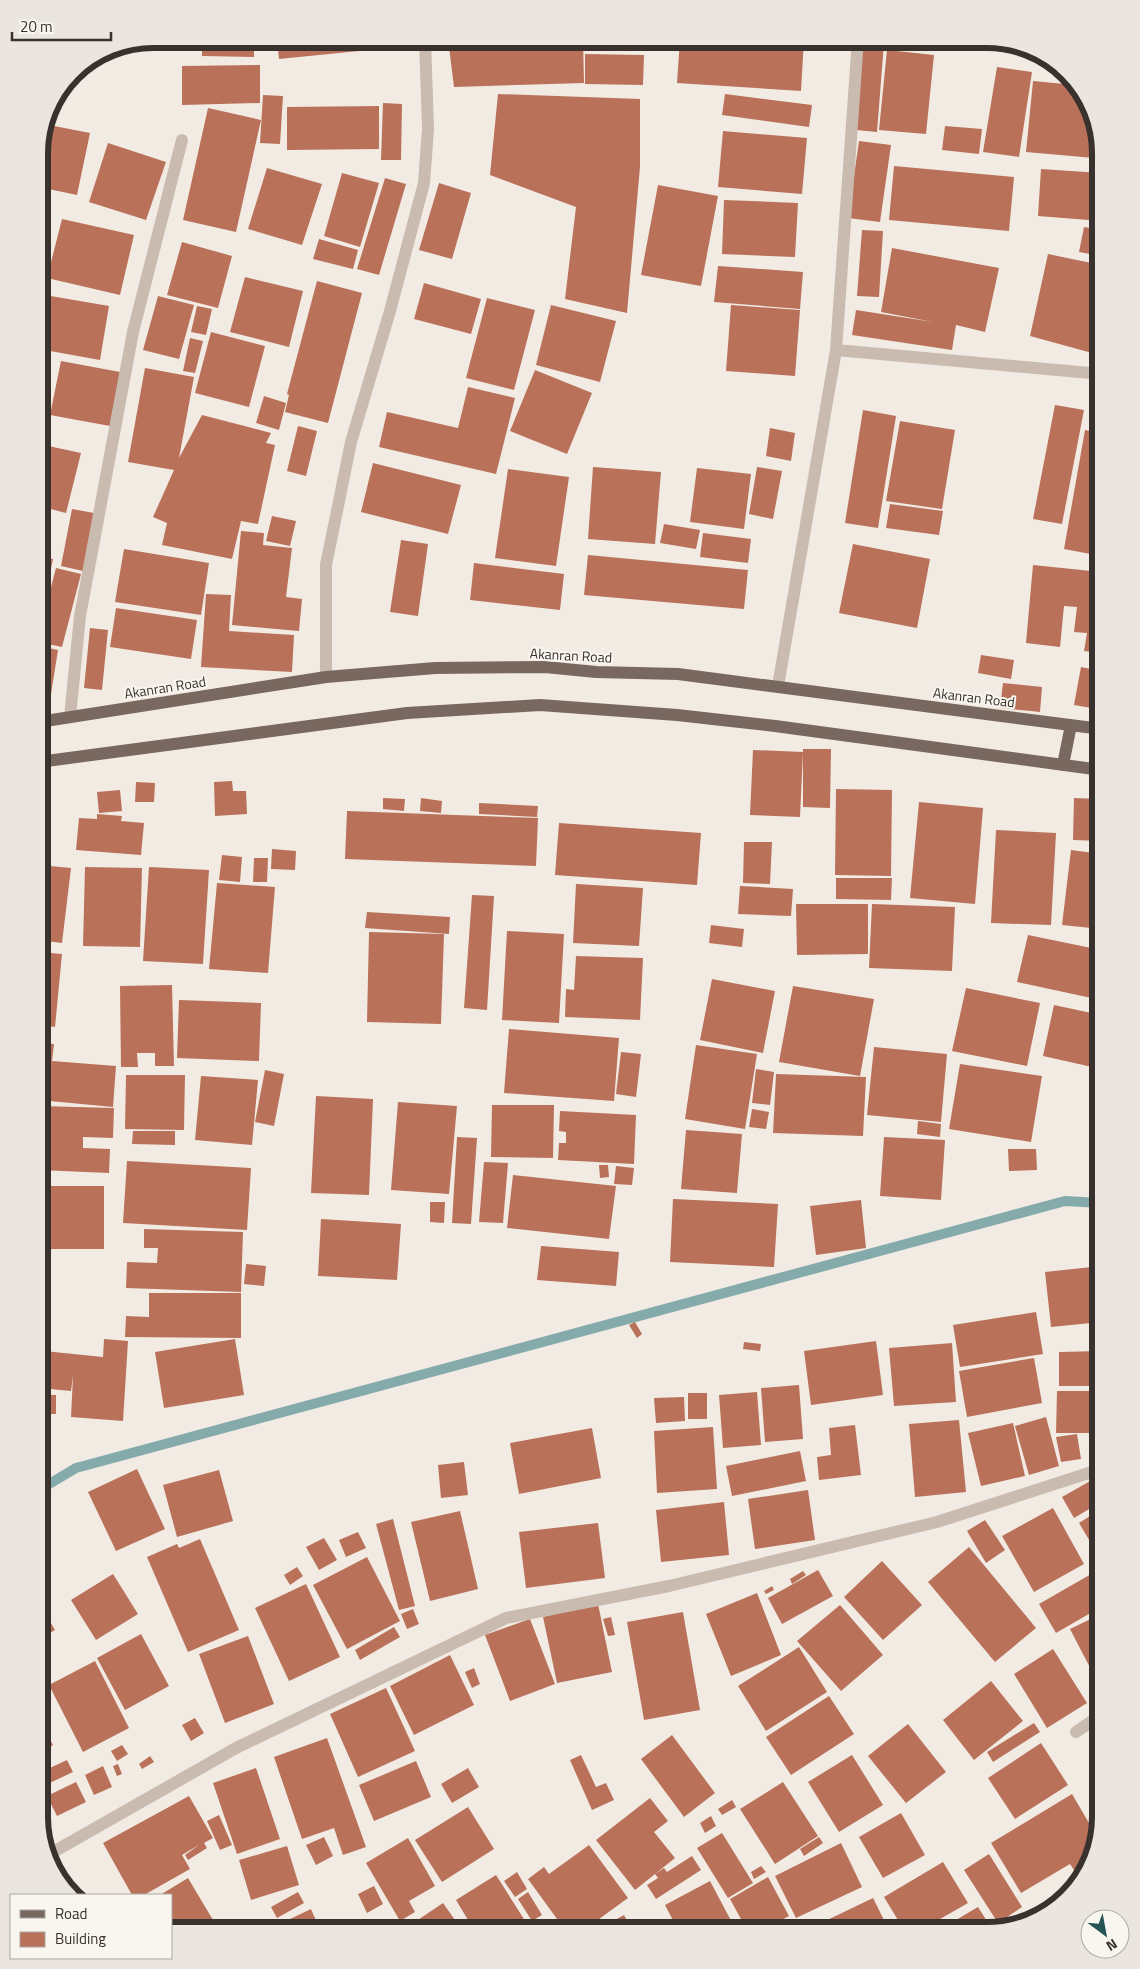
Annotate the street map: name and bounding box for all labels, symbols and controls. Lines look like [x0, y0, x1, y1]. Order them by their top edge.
scale bar [12, 10, 111, 42]
text: 20 m [20, 15, 53, 38]
street label: Akanran Road [529, 642, 613, 668]
street label: Akanran Road [123, 670, 207, 704]
street label: Akanran Road [932, 682, 1016, 712]
legend [10, 1894, 172, 1959]
text: Road [55, 1902, 87, 1925]
north arrow [1080, 1909, 1130, 1959]
text: Building [55, 1927, 106, 1950]
text: N [1102, 1934, 1122, 1957]

